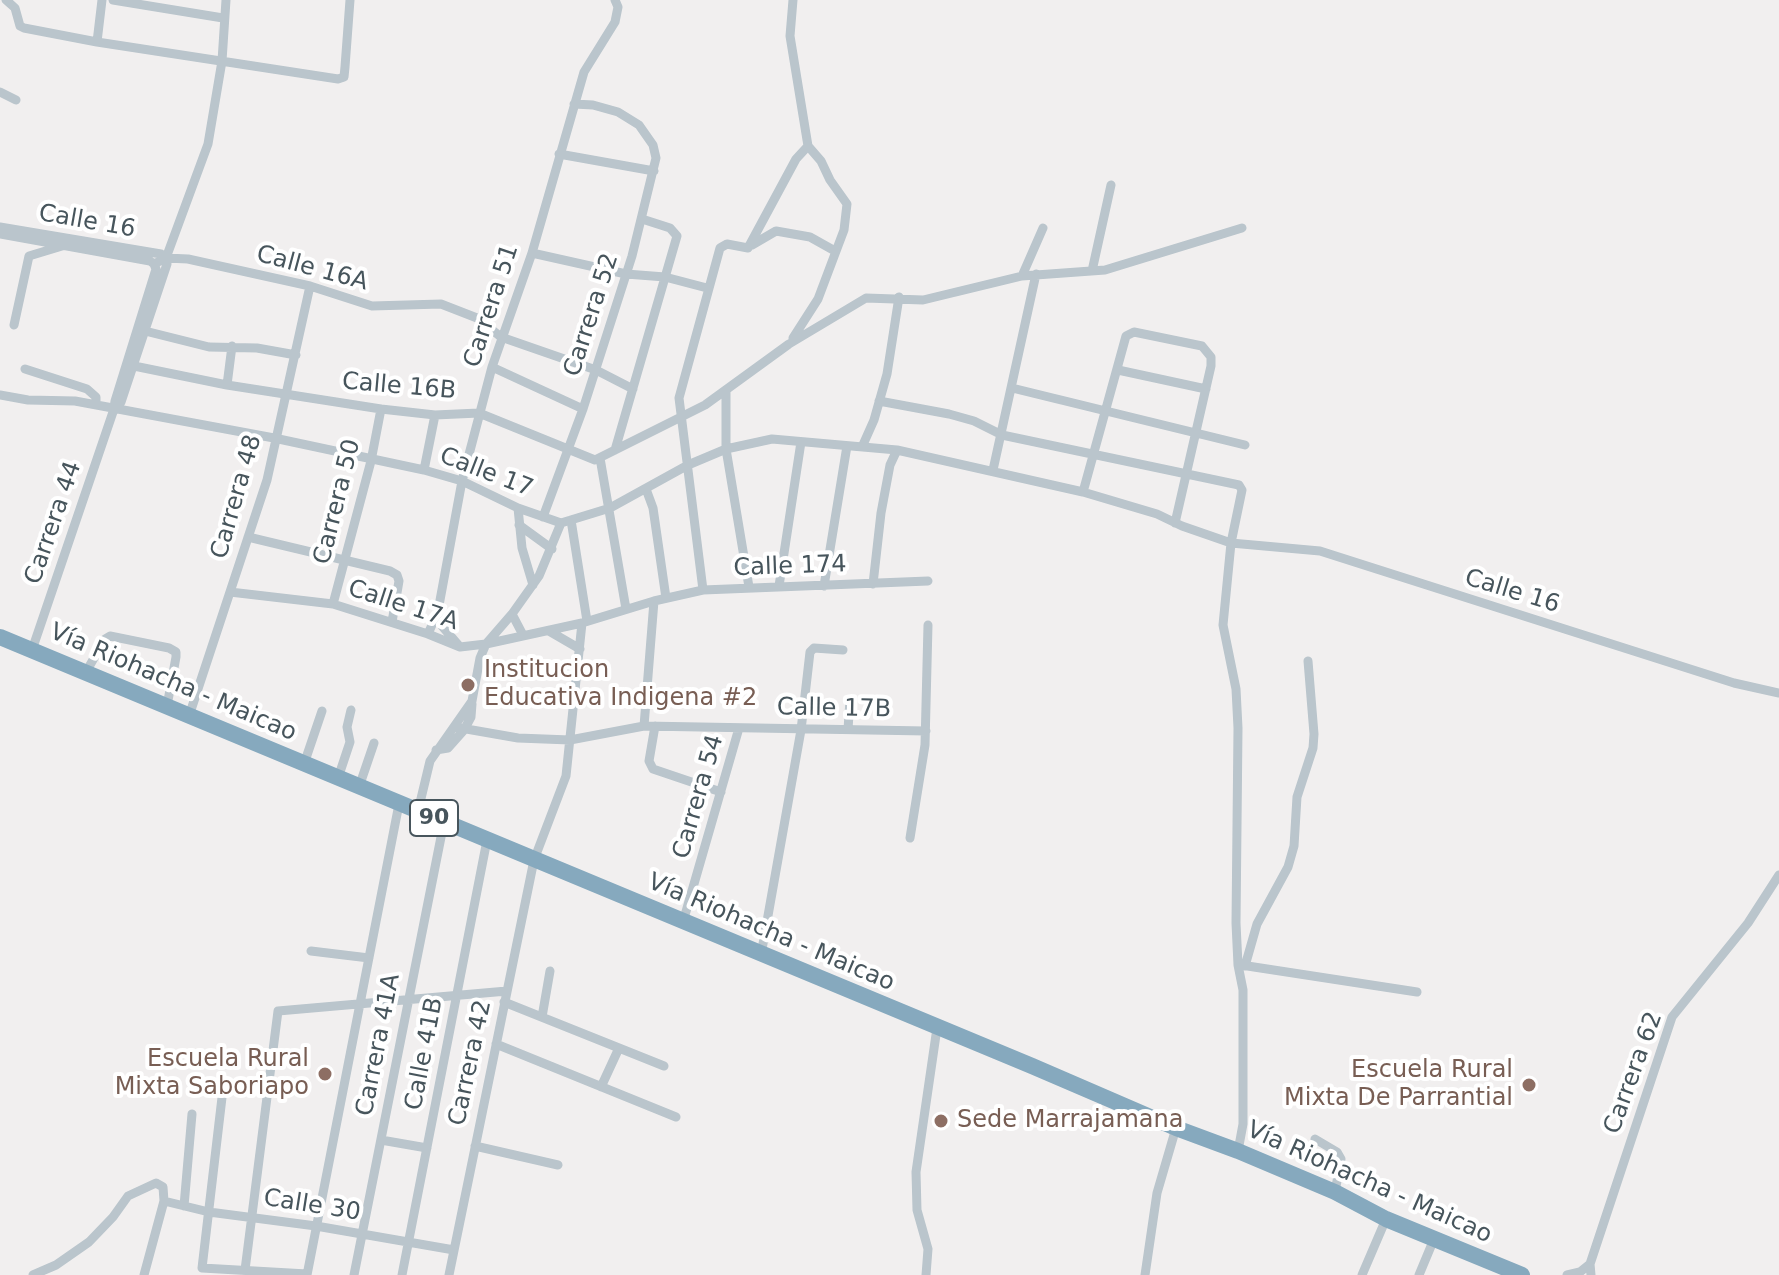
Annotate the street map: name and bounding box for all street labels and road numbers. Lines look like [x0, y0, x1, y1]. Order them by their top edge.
street label: Calle 16 [36, 199, 138, 245]
street label: Calle 16A [253, 240, 371, 298]
street label: Carrera 51 [459, 241, 525, 371]
street label: Carrera 52 [559, 250, 625, 380]
street label: Calle 16B [341, 368, 457, 406]
street label: Carrera 48 [206, 432, 268, 562]
street label: Carrera 50 [309, 437, 367, 567]
street label: Calle 17 [435, 442, 537, 504]
street label: Carrera 44 [20, 458, 88, 588]
street label: Calle 174 [733, 551, 847, 583]
street label: Calle 16 [1461, 564, 1563, 620]
street label: Calle 17A [344, 575, 462, 637]
street label: Vía Riohacha - Maicao [45, 618, 301, 748]
street label: Calle 17B [777, 694, 891, 724]
street label: Carrera 54 [668, 732, 730, 862]
road number: 90 [410, 800, 458, 836]
street label: Vía Riohacha - Maicao [643, 868, 899, 998]
street label: Carrera 41A [351, 971, 407, 1119]
street label: Calle 41B [400, 995, 450, 1113]
street label: Carrera 42 [444, 998, 498, 1128]
street label: Carrera 62 [1599, 1008, 1669, 1138]
street label: Vía Riohacha - Maicao [1242, 1116, 1496, 1250]
street label: Calle 30 [261, 1184, 363, 1228]

